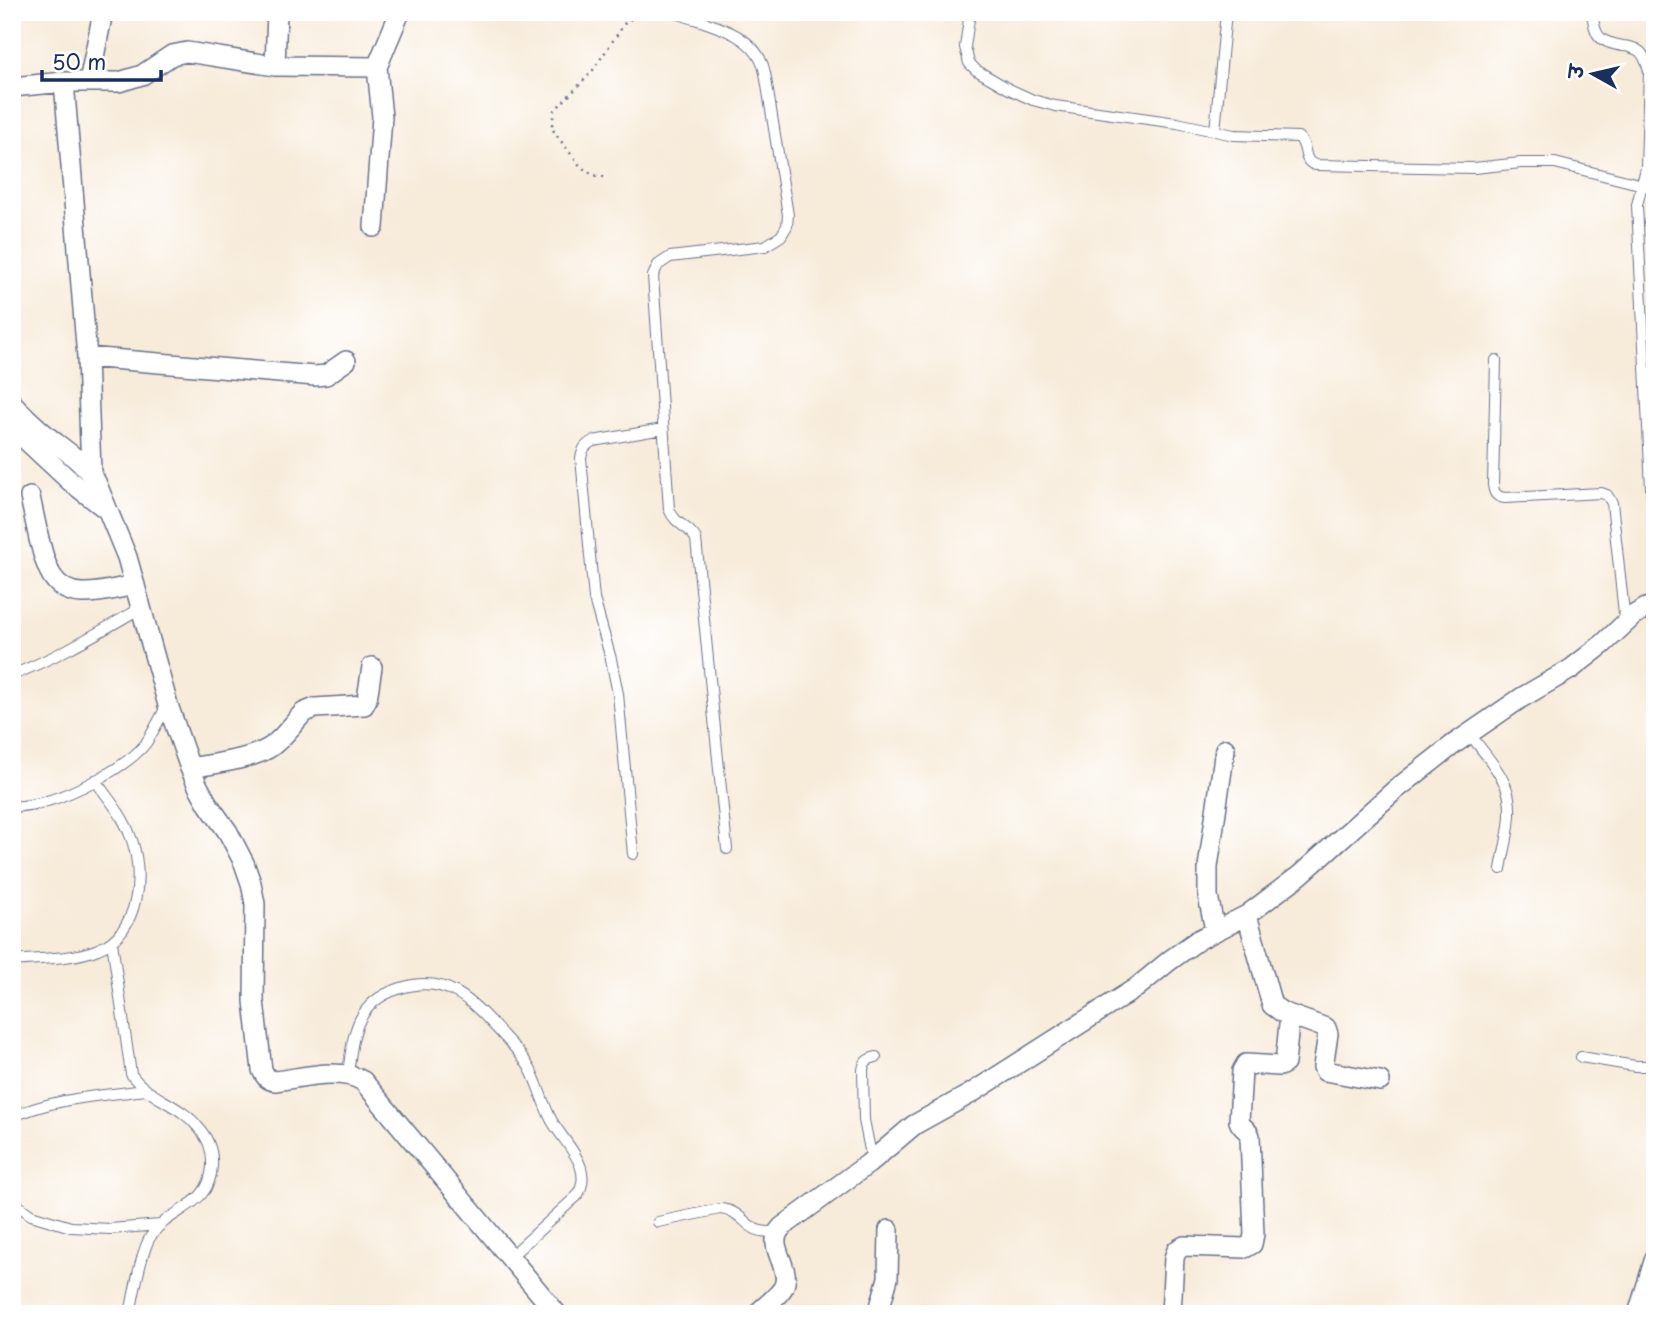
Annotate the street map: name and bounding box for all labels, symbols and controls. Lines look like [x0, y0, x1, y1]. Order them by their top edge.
scale bar [42, 38, 161, 82]
north arrow [1558, 38, 1628, 108]
text: 50 m [52, 45, 106, 77]
text: उ [1560, 61, 1590, 82]

